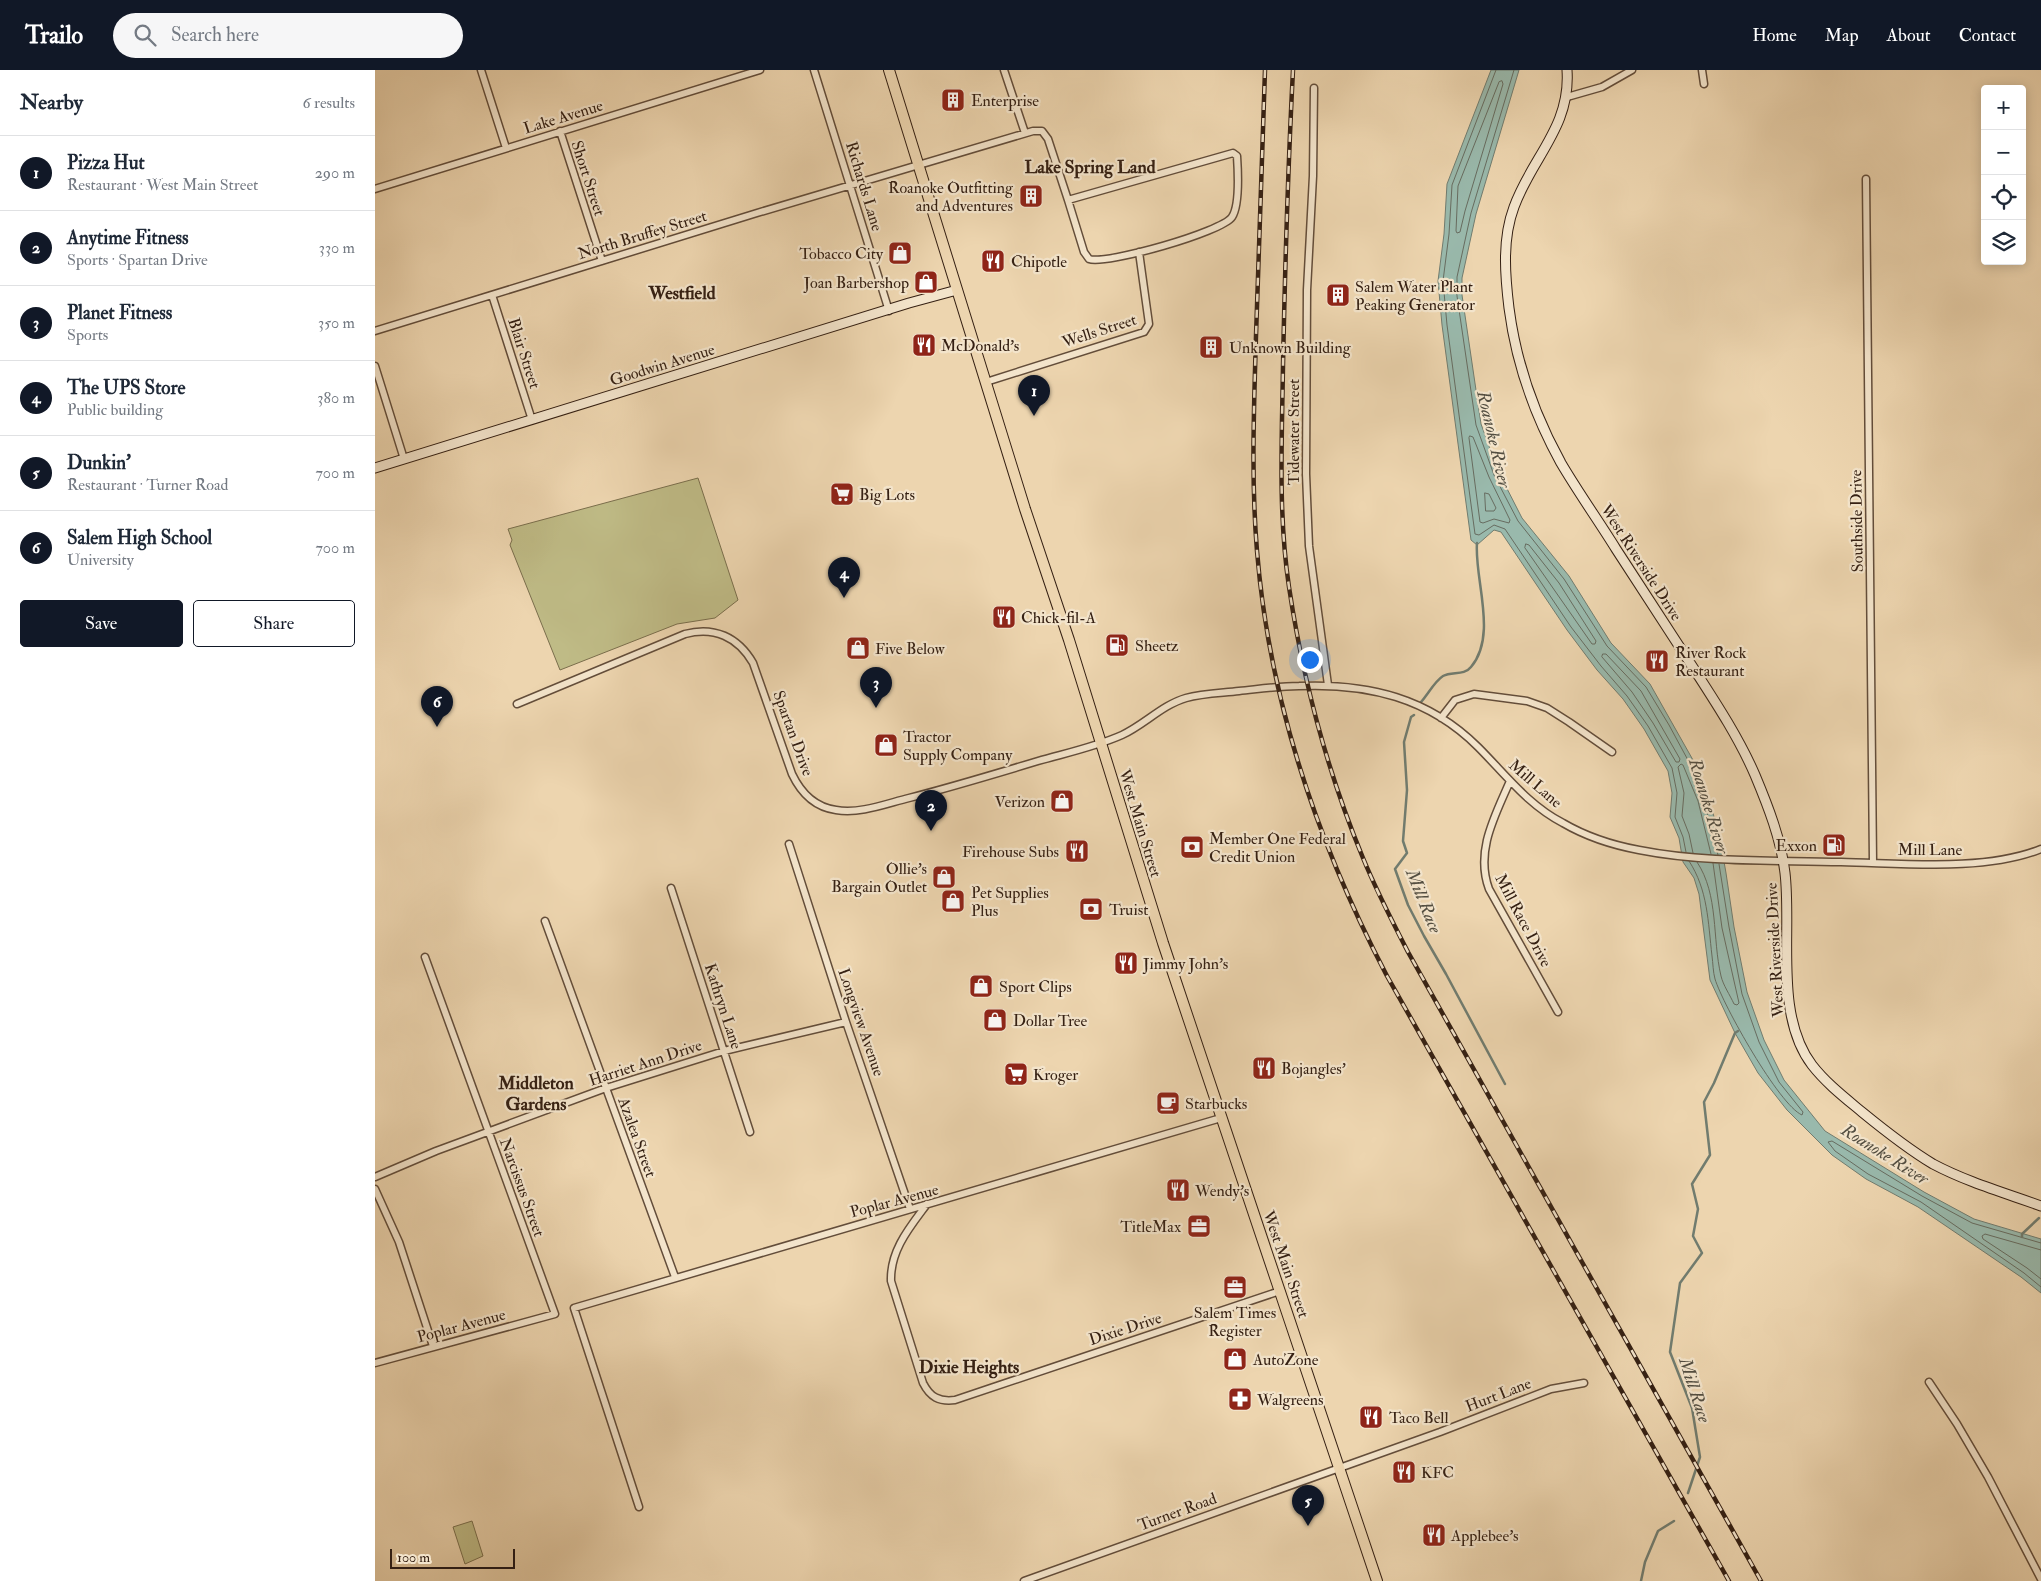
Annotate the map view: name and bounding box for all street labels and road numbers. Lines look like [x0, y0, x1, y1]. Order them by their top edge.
street label: Lake Avenue [521, 95, 606, 139]
street label: Short Street [566, 138, 610, 219]
street label: Richards Lane [841, 139, 887, 234]
street label: North Bruffey Street [575, 206, 709, 264]
street label: Wells Street [1059, 310, 1139, 353]
street label: Blair Street [503, 315, 545, 391]
street label: Goodwin Avenue [607, 339, 717, 390]
street label: Tidewater Street [1284, 379, 1304, 485]
street label: Southside Drive [1846, 469, 1868, 572]
street label: West Riverside Drive [1596, 500, 1686, 625]
street label: Spartan Drive [767, 688, 818, 779]
street label: Mill Lane [1504, 755, 1566, 813]
street label: West Main Street [1114, 766, 1166, 880]
street label: Mill Lane [1898, 840, 1963, 860]
street label: Mill Race Drive [1490, 871, 1556, 971]
street label: West Riverside Drive [1761, 882, 1789, 1019]
street label: Kathryn Lane [700, 961, 746, 1052]
street label: Longview Avenue [833, 966, 889, 1079]
street label: Harriet Ann Drive [586, 1035, 705, 1091]
street label: Azalea Street [613, 1094, 661, 1180]
street label: Narcissus Street [495, 1135, 549, 1240]
street label: Poplar Avenue [848, 1179, 941, 1223]
street label: West Main Street [1258, 1207, 1314, 1321]
street label: Poplar Avenue [415, 1304, 508, 1348]
street label: Dixie Drive [1086, 1308, 1164, 1350]
street label: Hurt Lane [1463, 1373, 1534, 1417]
street label: Turner Road [1135, 1488, 1219, 1535]

